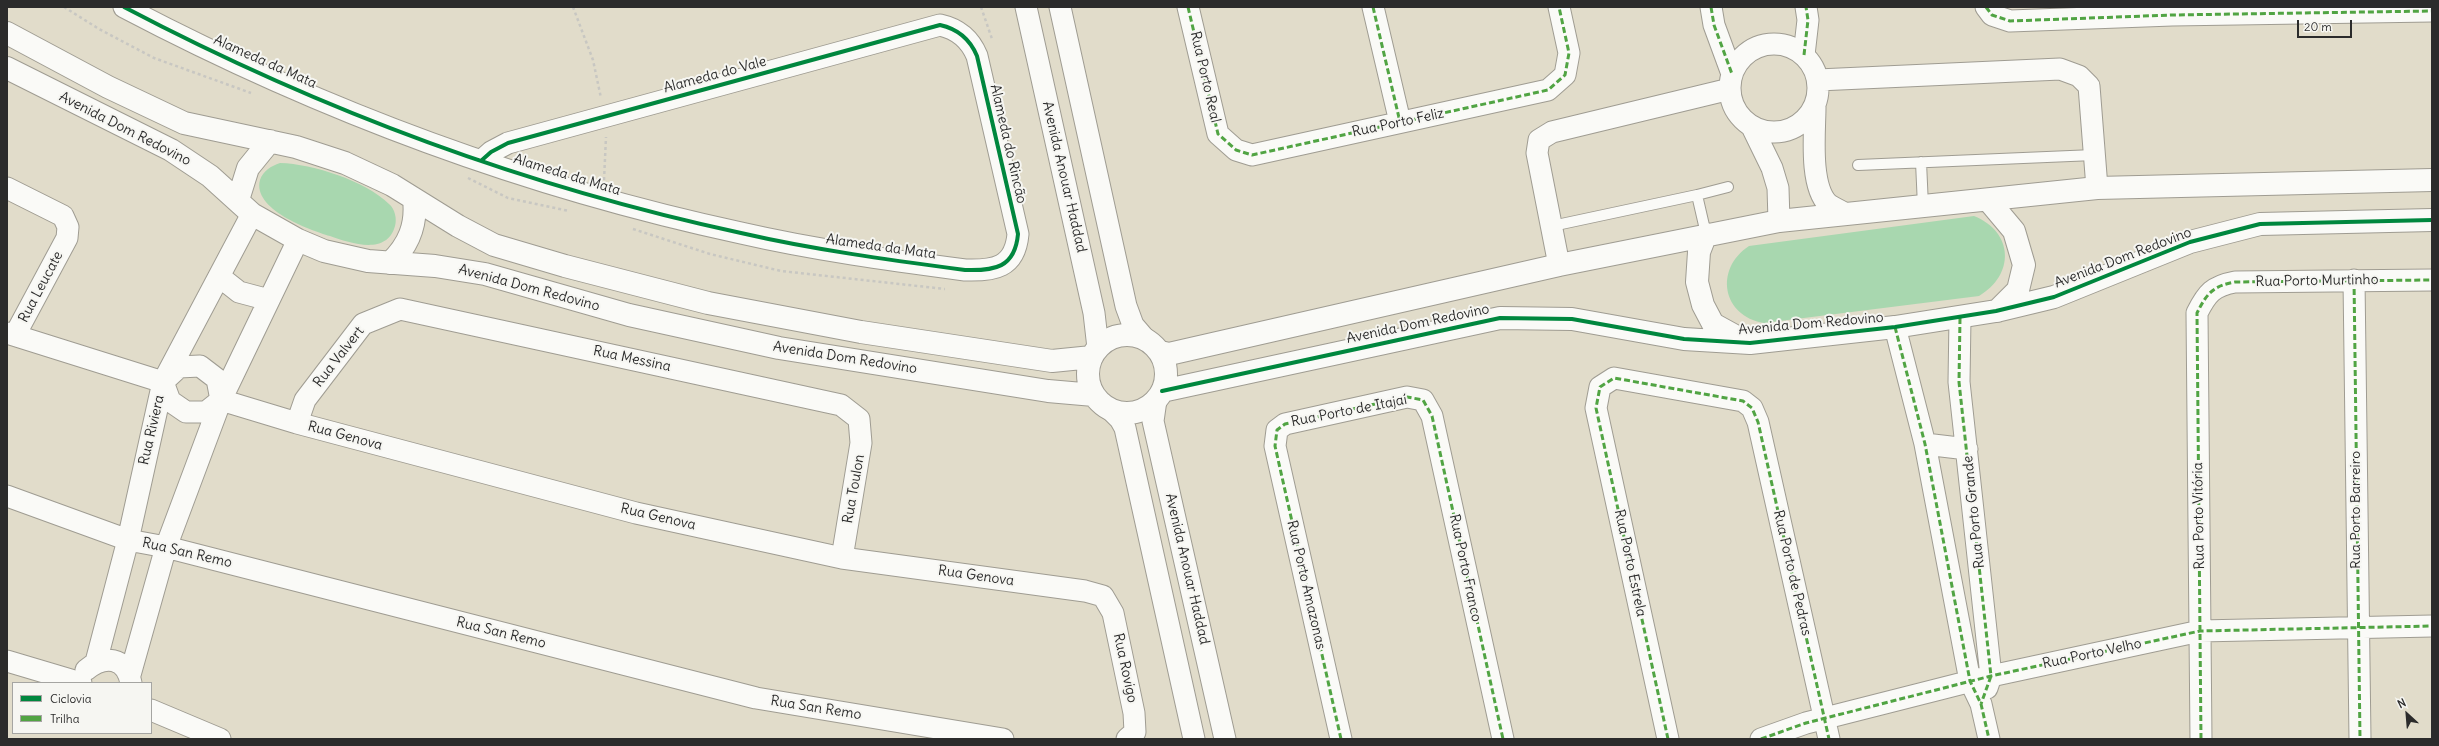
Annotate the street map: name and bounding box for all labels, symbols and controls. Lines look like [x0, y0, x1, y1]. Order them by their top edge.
scale bar [2299, 12, 2354, 38]
text: 20 m [2304, 19, 2332, 34]
street label: Rua Porto Real [1186, 30, 1224, 124]
street label: Alameda da Mata [211, 32, 319, 92]
street label: Alameda do Vale [662, 53, 768, 97]
street label: Alameda do Rincão [986, 83, 1030, 205]
street label: Avenida Dom Redovino [56, 88, 194, 170]
street label: Avenida Anouar Haddad [1038, 100, 1090, 254]
street label: Rua Porto Feliz [1351, 105, 1445, 141]
street label: Alameda da Mata [511, 151, 623, 199]
street label: Avenida Dom Redovino [2052, 224, 2194, 292]
street label: Alameda da Mata [825, 231, 937, 263]
street label: Rua Leucate [15, 249, 67, 325]
street label: Avenida Dom Redovino [457, 261, 601, 315]
street label: Rua Porto Murtinho [2255, 272, 2379, 290]
street label: Avenida Dom Redovino [1345, 301, 1491, 347]
street label: Avenida Dom Redovino [1738, 309, 1884, 339]
street label: Rua Valvert [310, 323, 368, 391]
street label: Avenida Dom Redovino [772, 338, 918, 378]
street label: Rua Messina [592, 343, 672, 375]
street label: Rua Porto de Itajaí [1290, 392, 1408, 430]
street label: Rua Riviera [136, 393, 168, 467]
street label: Rua Genova [306, 418, 384, 454]
street label: Rua Porto Barreiro [2348, 451, 2364, 569]
street label: Rua Toulon [840, 453, 868, 525]
street label: Rua Porto Grande [1960, 455, 1988, 569]
street label: Rua Porto Vitória [2190, 462, 2208, 570]
street label: Avenida Anouar Haddad [1161, 492, 1213, 646]
street label: Rua Genova [619, 500, 697, 534]
street label: Rua Porto Estrela [1610, 508, 1650, 618]
street label: Rua Porto de Pedras [1769, 509, 1815, 637]
street label: Rua Porto Franco [1445, 513, 1485, 623]
street label: Rua Porto Amazonas [1283, 519, 1329, 651]
street label: Rua San Remo [140, 534, 234, 572]
street label: Rua Genova [937, 562, 1015, 590]
street label: Rua San Remo [454, 614, 548, 652]
street label: Rua Rovigo [1109, 632, 1141, 704]
street label: Rua Porto Velho [2041, 635, 2143, 673]
legend [12, 682, 152, 734]
text: Ciclovia [50, 691, 91, 706]
street label: Rua San Remo [769, 693, 863, 723]
north arrow [2387, 694, 2427, 734]
text: N [2395, 695, 2408, 711]
text: Trilha [50, 711, 80, 726]

